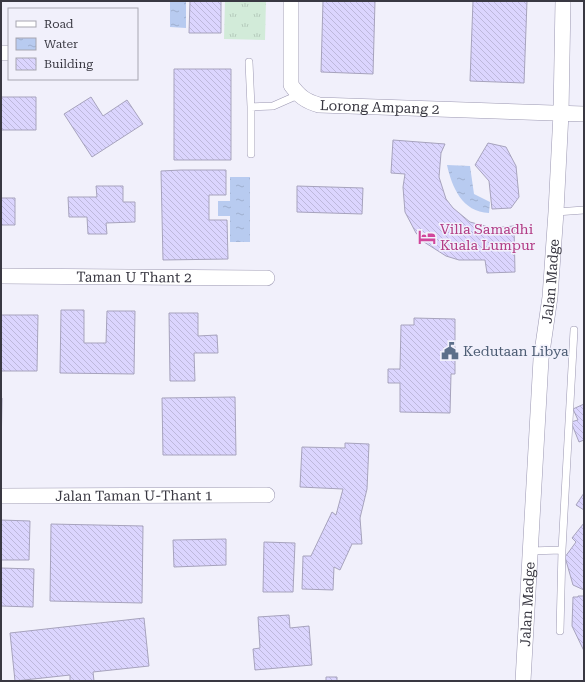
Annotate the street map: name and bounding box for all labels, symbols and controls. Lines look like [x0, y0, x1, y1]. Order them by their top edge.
legend [8, 8, 138, 80]
text: Road [44, 17, 74, 31]
text: Water [44, 37, 78, 51]
text: Building [44, 57, 93, 71]
street label: Lorong Ampang 2 [320, 97, 440, 117]
place label: Villa Samadhi Kuala Lumpur [440, 221, 536, 253]
hotel icon: Villa Samadhi Kuala Lumpur [417, 227, 437, 247]
street label: Jalan Madge [538, 238, 562, 324]
street label: Taman U Thant 2 [76, 269, 192, 285]
public building icon: Kedutaan Libya [440, 341, 460, 361]
place label: Kedutaan Libya [463, 343, 569, 359]
street label: Jalan Taman U-Thant 1 [55, 487, 213, 504]
street label: Jalan Madge [517, 561, 538, 647]

